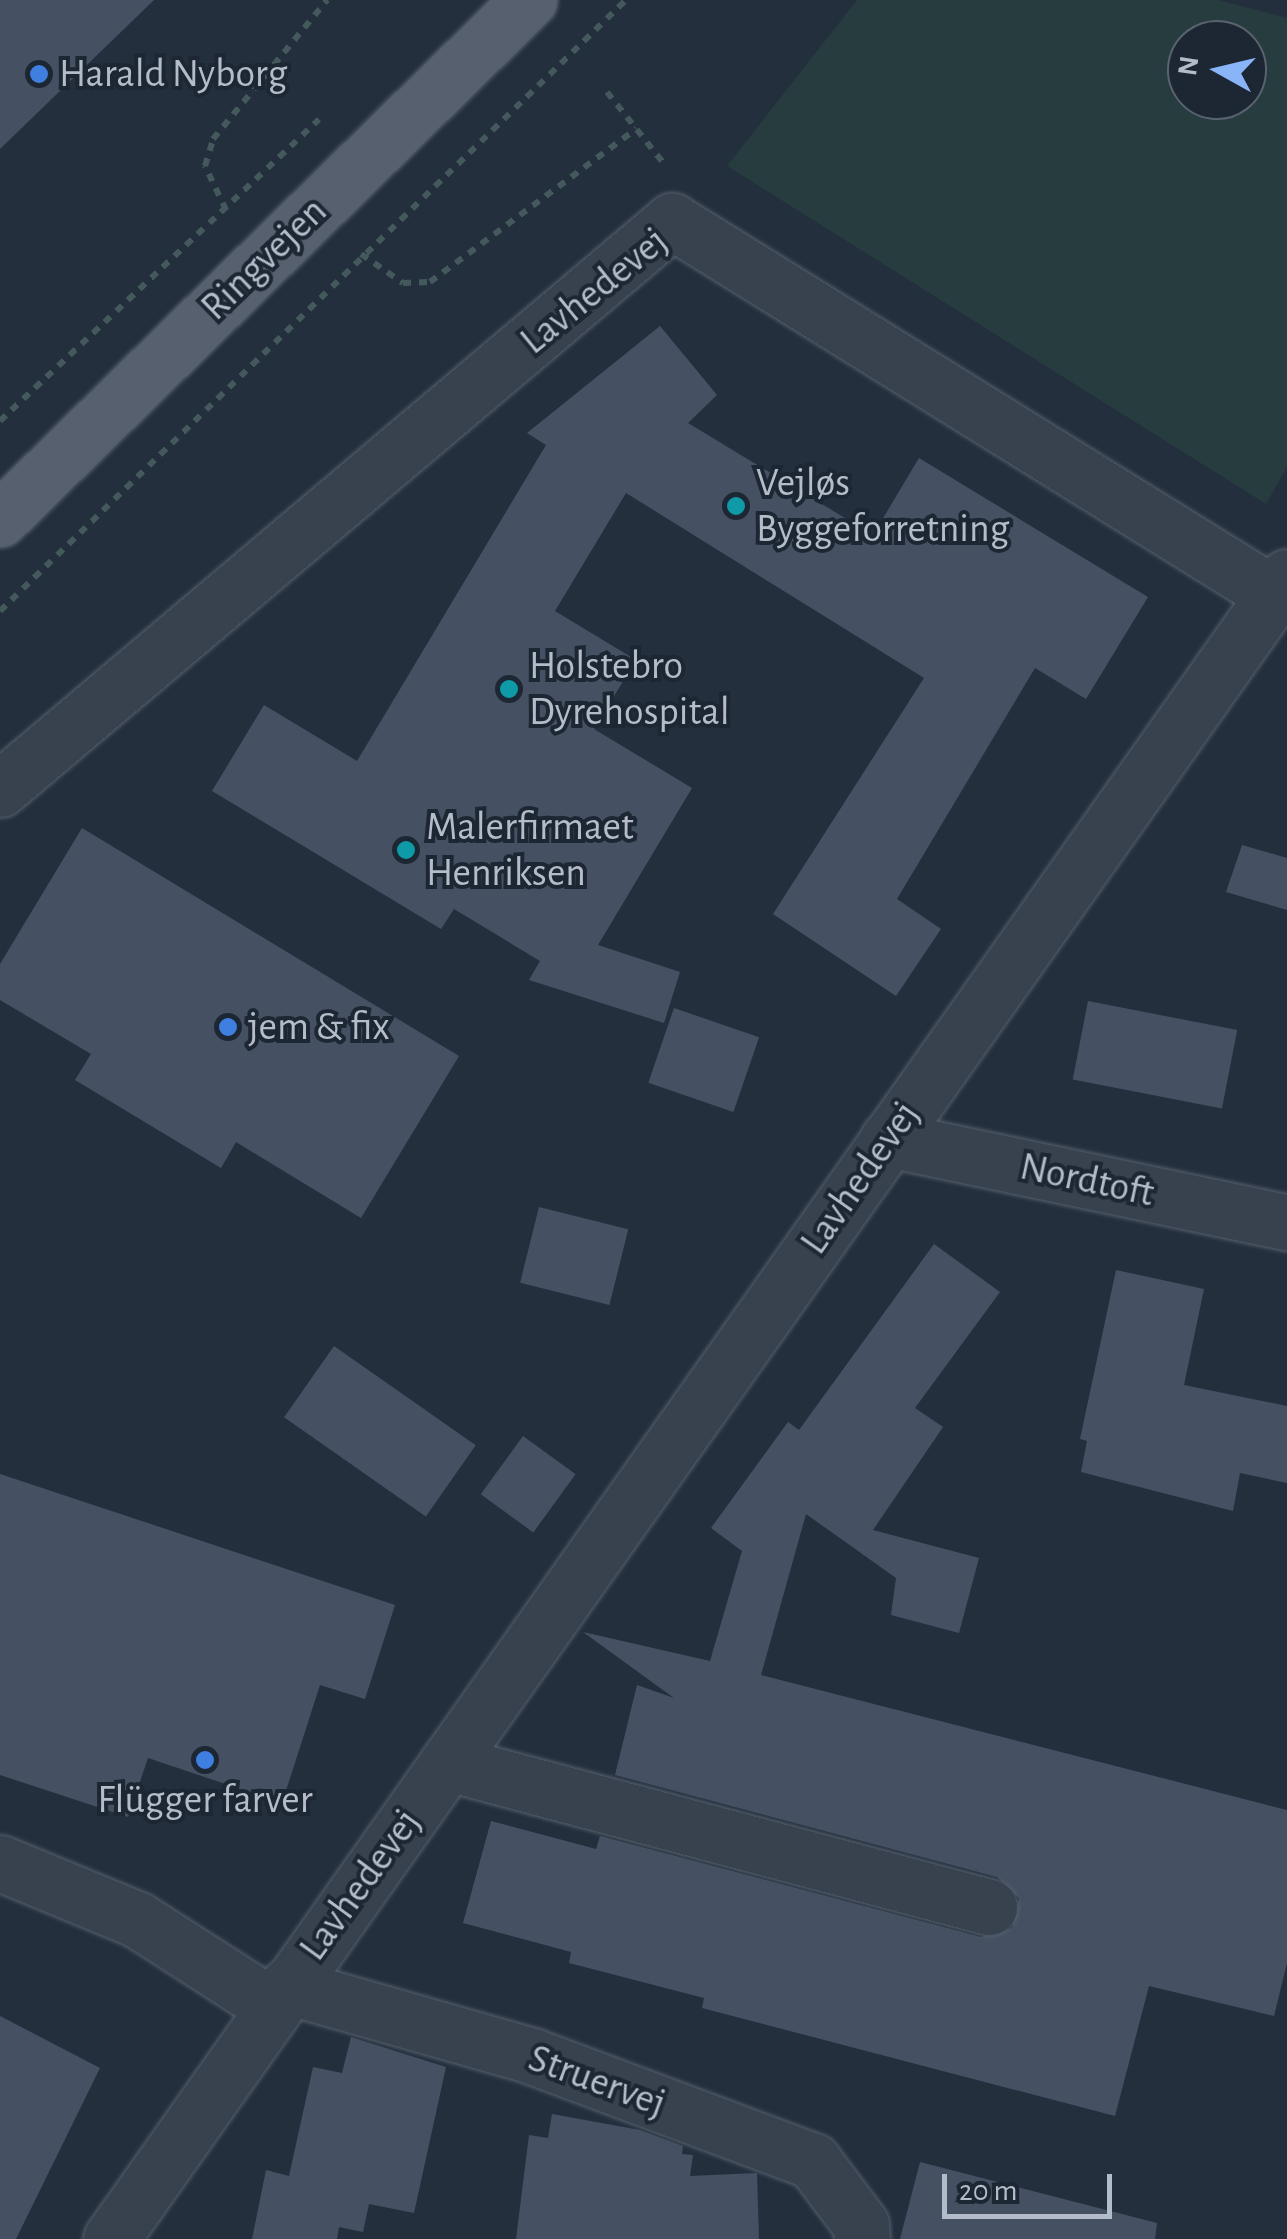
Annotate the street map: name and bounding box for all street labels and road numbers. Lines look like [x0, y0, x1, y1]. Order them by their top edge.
street label: Ringvejen [191, 187, 337, 331]
street label: Lavhedevej [511, 217, 677, 365]
street label: Lavhedevej [790, 1092, 930, 1264]
street label: Nordtoft [1016, 1142, 1158, 1218]
street label: Lavhedevej [289, 1800, 431, 1970]
street label: Struervej [522, 2034, 672, 2128]

